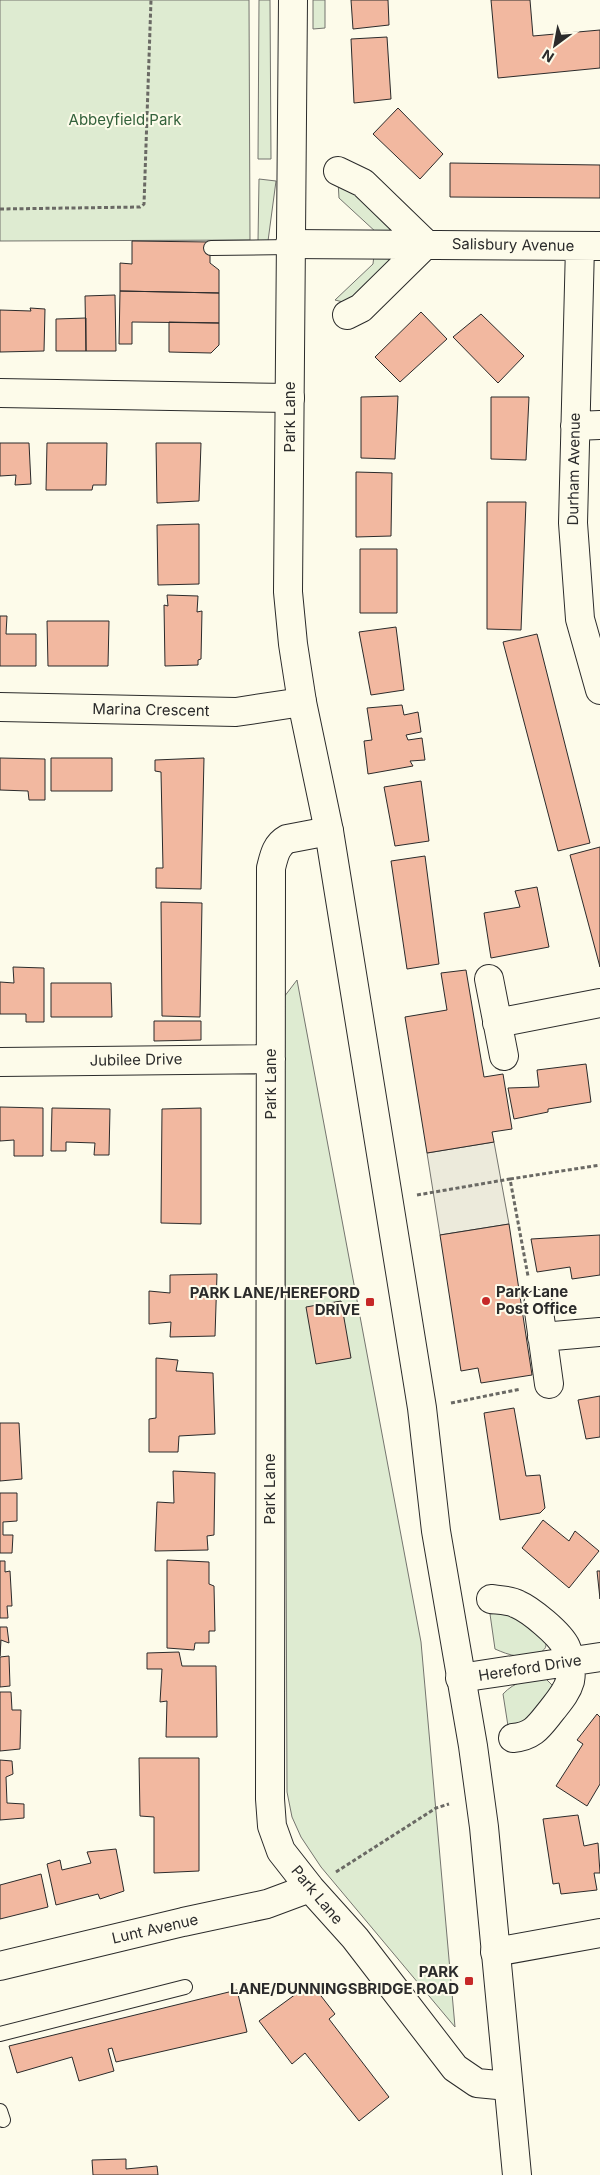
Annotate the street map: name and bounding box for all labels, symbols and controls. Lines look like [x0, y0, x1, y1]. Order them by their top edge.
north arrow [530, 20, 580, 70]
text: N [539, 46, 557, 66]
park label: Abbeyfield Park [69, 110, 182, 129]
street label: Salisbury Avenue [452, 234, 574, 255]
street label: Park Lane [280, 382, 299, 452]
street label: Durham Avenue [563, 412, 584, 526]
street label: Marina Crescent [92, 699, 210, 720]
street label: Jubilee Drive [89, 1049, 183, 1070]
street label: Park Lane [261, 1049, 280, 1119]
place label: Park Lane Post Office [496, 1282, 577, 1318]
place label: PARK LANE/HEREFORD DRIVE [190, 1283, 360, 1319]
marker: Park Lane Post Office [480, 1295, 492, 1307]
marker: PARK LANE/HEREFORD DRIVE [364, 1296, 376, 1308]
street label: Park Lane [260, 1454, 279, 1524]
street label: Hereford Drive [477, 1650, 583, 1685]
street label: Park Lane [287, 1861, 347, 1928]
street label: Lunt Avenue [110, 1909, 200, 1948]
place label: PARK LANE/DUNNINGSBRIDGE ROAD [230, 1962, 459, 1998]
marker: PARK LANE/DUNNINGSBRIDGE ROAD [463, 1975, 475, 1987]

